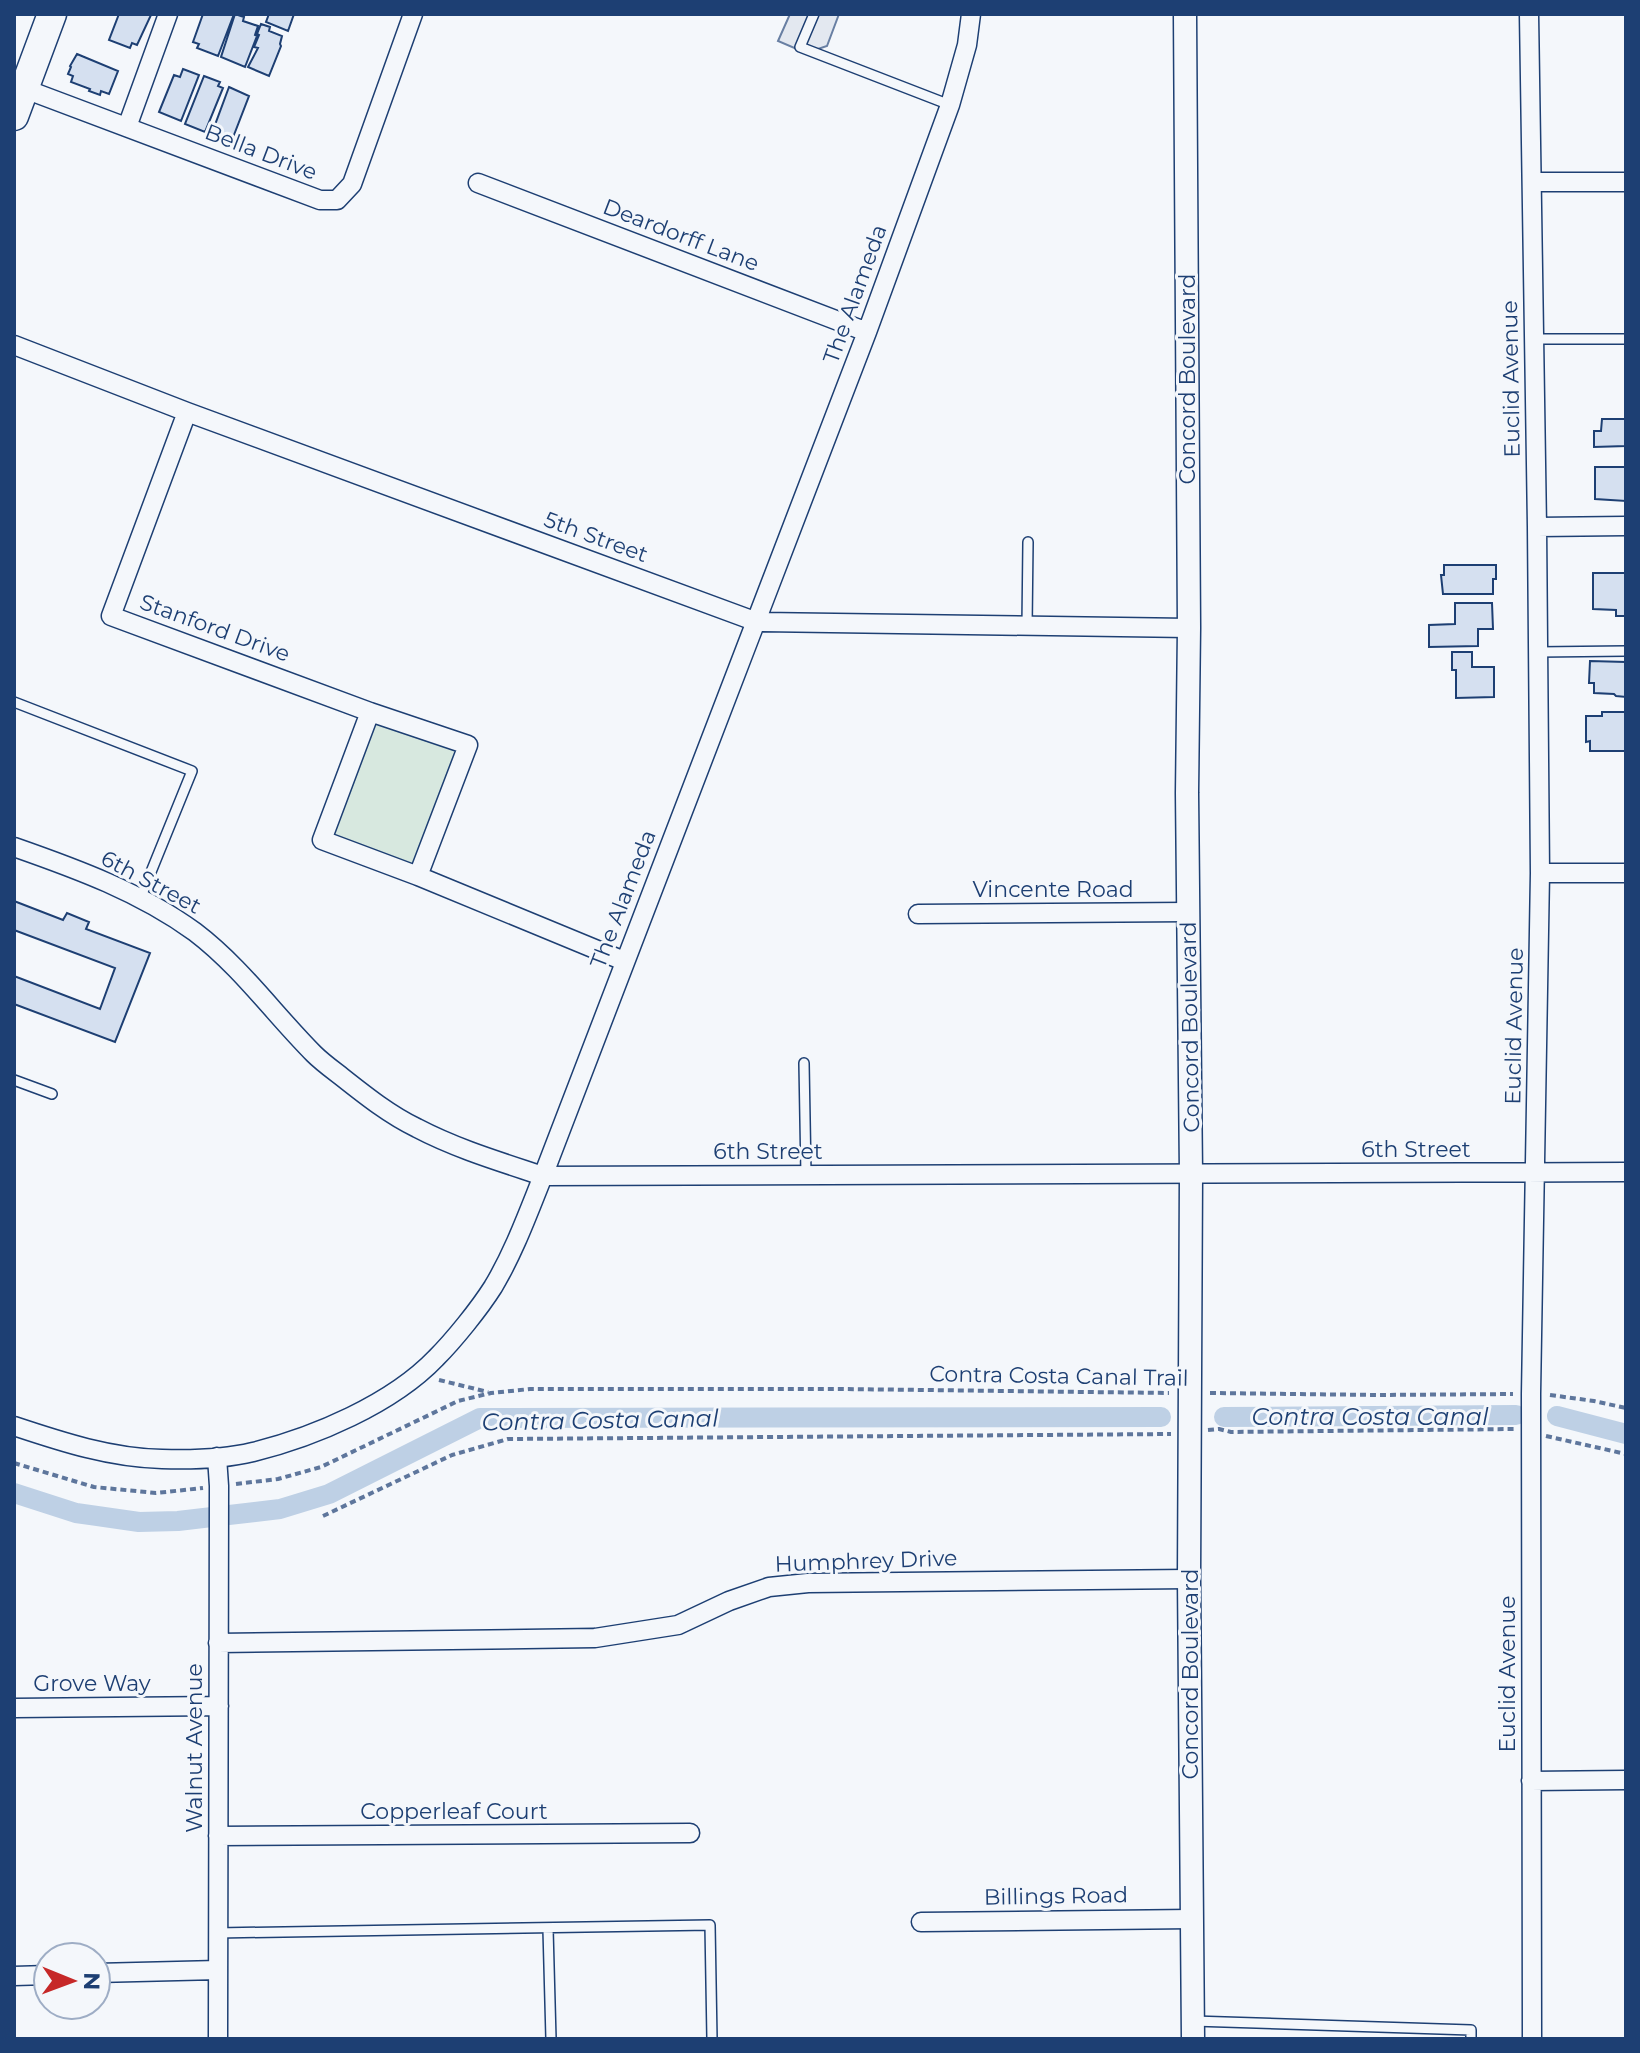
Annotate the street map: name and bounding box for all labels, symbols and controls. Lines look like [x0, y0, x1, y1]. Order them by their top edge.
street label: Bella Drive [201, 118, 321, 186]
street label: Deardorff Lane [599, 193, 763, 277]
street label: The Alameda [817, 221, 893, 367]
street label: Concord Boulevard [1174, 273, 1201, 485]
street label: Euclid Avenue [1496, 300, 1526, 458]
street label: 5th Street [540, 506, 652, 568]
street label: Stanford Drive [136, 588, 294, 668]
street label: The Alameda [584, 826, 662, 972]
street label: 6th Street [96, 844, 206, 920]
street label: Vincente Road [972, 876, 1134, 903]
street label: Concord Boulevard [1175, 921, 1205, 1133]
street label: Euclid Avenue [1499, 947, 1529, 1105]
street label: 6th Street [1361, 1136, 1471, 1163]
street label: 6th Street [713, 1138, 823, 1165]
street label: Contra Costa Canal Trail [929, 1360, 1189, 1392]
water label: Contra Costa Canal [1252, 1402, 1489, 1431]
water label: Contra Costa Canal [481, 1403, 719, 1437]
street label: Humphrey Drive [774, 1544, 958, 1578]
street label: Concord Boulevard [1177, 1568, 1204, 1780]
street label: Euclid Avenue [1494, 1595, 1521, 1753]
street label: Walnut Avenue [181, 1663, 208, 1833]
street label: Grove Way [33, 1670, 151, 1697]
street label: Copperleaf Court [360, 1798, 548, 1825]
street label: Billings Road [984, 1881, 1128, 1911]
north arrow [32, 1941, 112, 2021]
text: N [78, 1972, 105, 1990]

